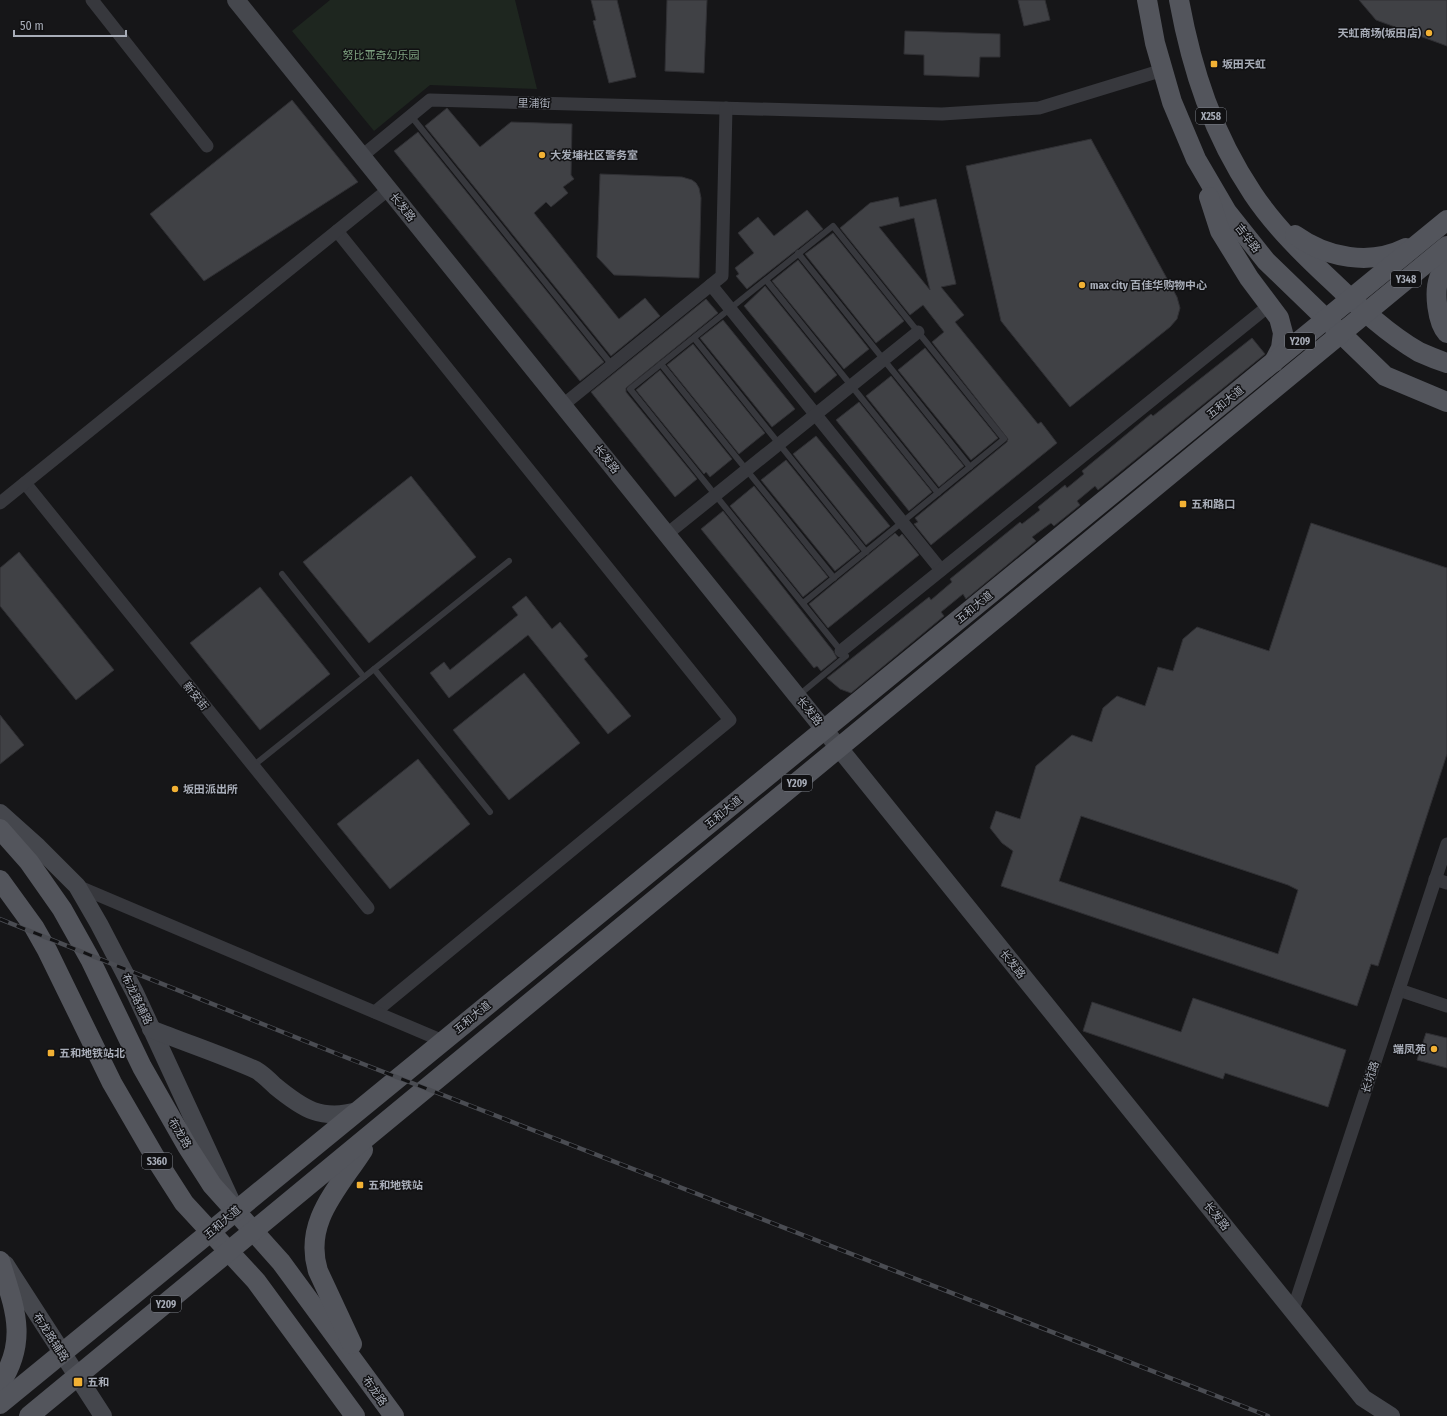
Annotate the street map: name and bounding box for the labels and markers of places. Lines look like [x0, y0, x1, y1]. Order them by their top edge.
place label: 天虹商场(坂田店) [1337, 27, 1422, 40]
marker: 天虹商场(坂田店) [1424, 28, 1434, 38]
place label: 坂田天虹 [1222, 58, 1266, 71]
marker: 坂田天虹 [1209, 59, 1219, 69]
place label: 大发埔社区警务室 [550, 149, 638, 162]
marker: 大发埔社区警务室 [537, 150, 547, 160]
place label: max city 百佳华购物中心 [1090, 279, 1207, 292]
marker: max city 百佳华购物中心 [1077, 280, 1087, 290]
place label: 五和路口 [1191, 498, 1235, 511]
marker: 五和路口 [1178, 499, 1188, 509]
place label: 坂田派出所 [183, 783, 238, 796]
marker: 坂田派出所 [170, 784, 180, 794]
place label: 端凤苑 [1393, 1043, 1426, 1056]
marker: 端凤苑 [1429, 1044, 1439, 1054]
place label: 五和地铁站北 [59, 1047, 125, 1060]
marker: 五和地铁站北 [46, 1048, 56, 1058]
place label: 五和地铁站 [368, 1179, 423, 1192]
marker: 五和地铁站 [355, 1180, 365, 1190]
marker: 五和 [72, 1376, 84, 1388]
place label: 五和 [87, 1376, 109, 1389]

